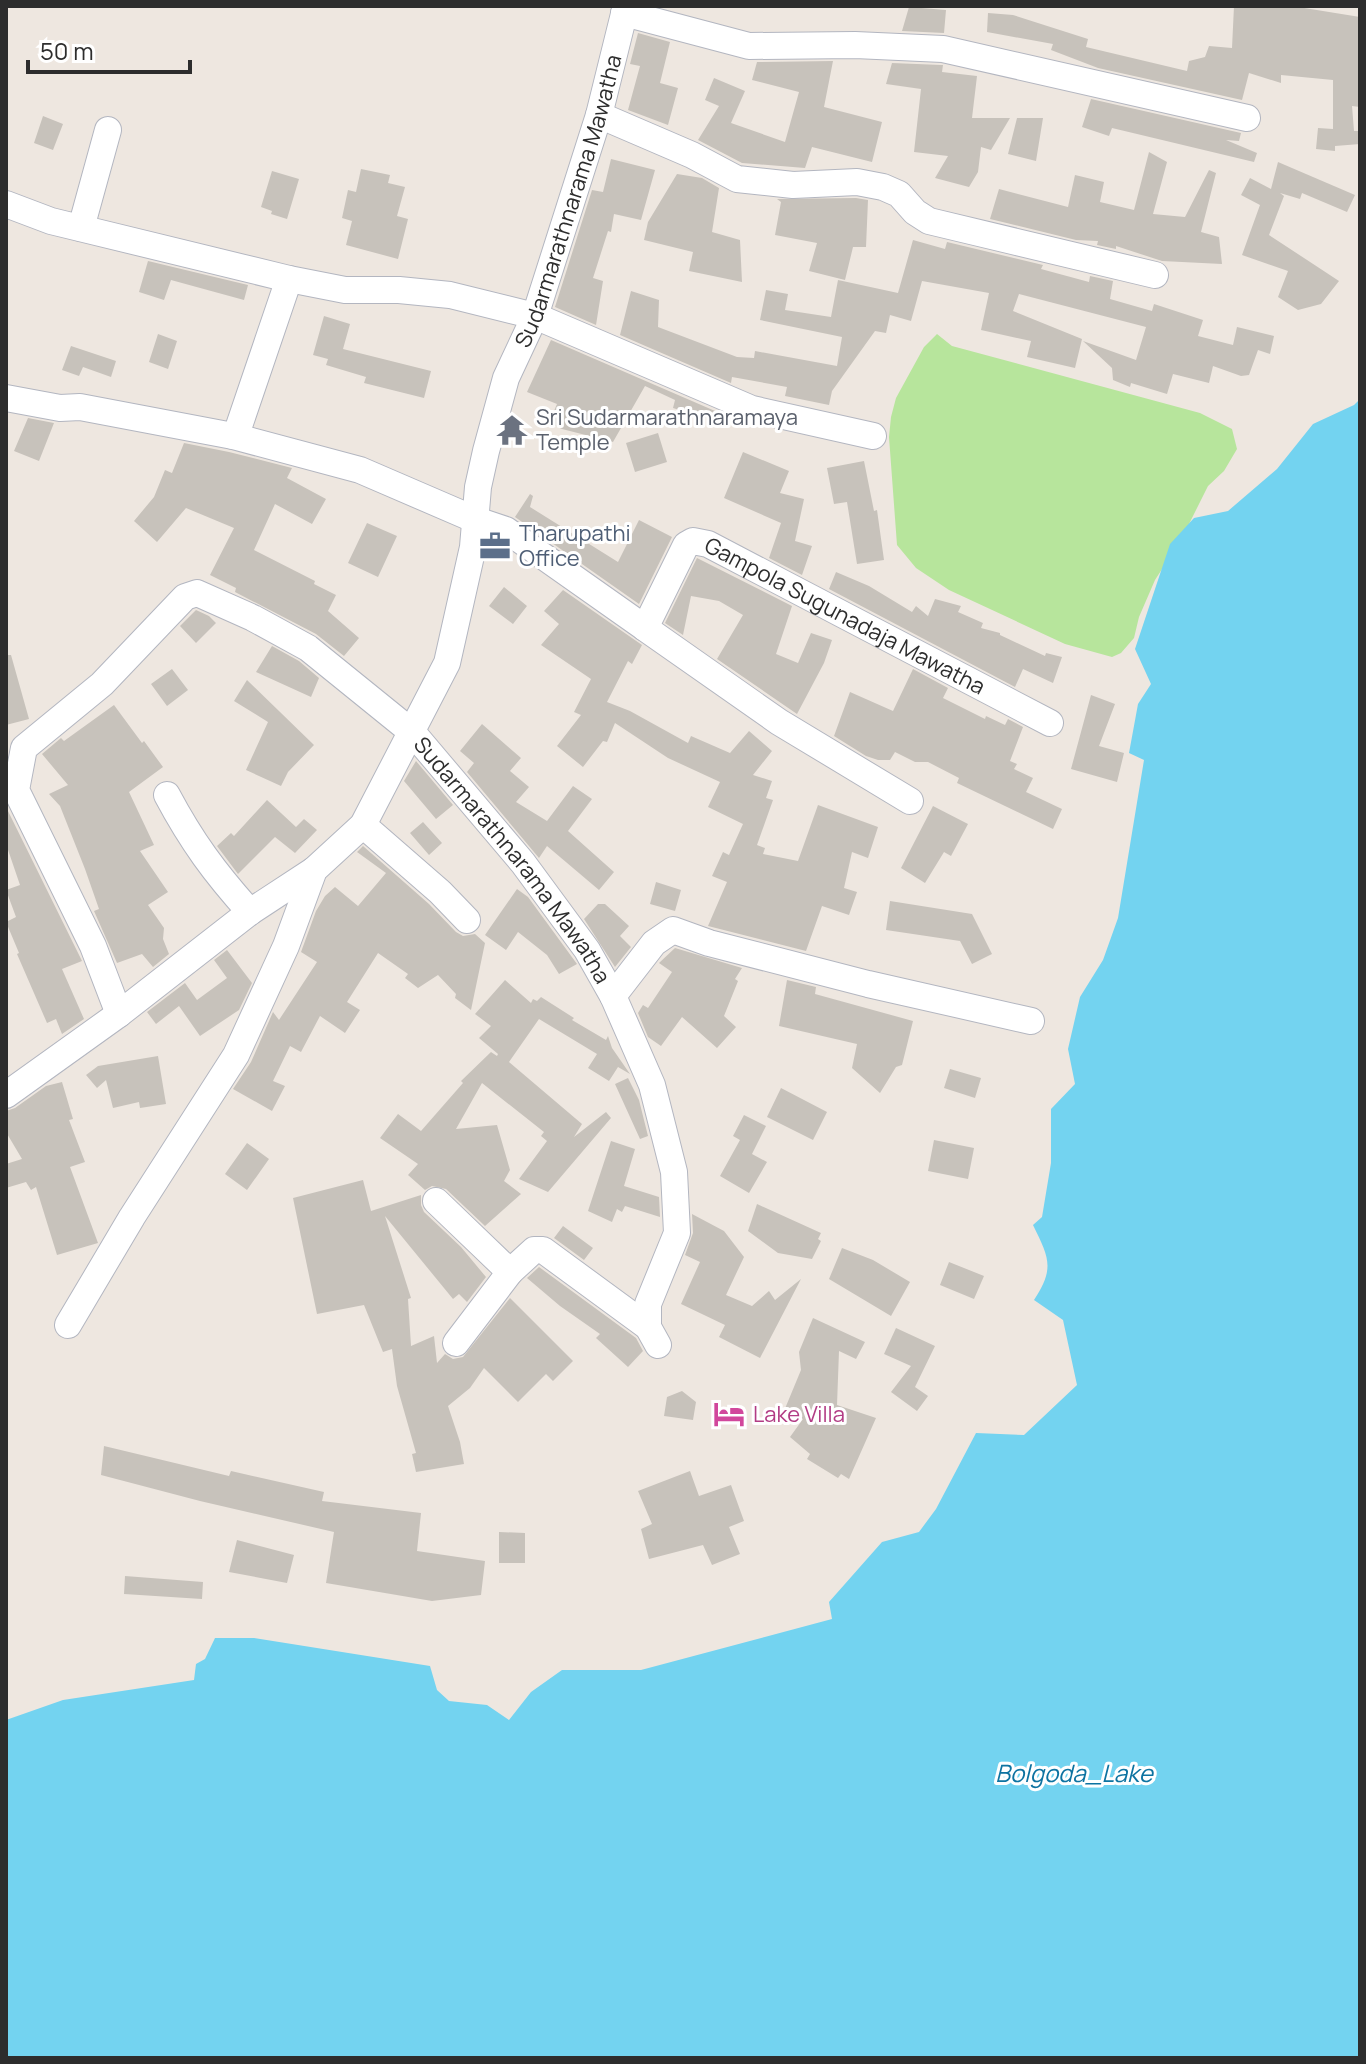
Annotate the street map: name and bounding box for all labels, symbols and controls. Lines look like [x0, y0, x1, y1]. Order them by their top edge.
scale bar [28, 24, 190, 74]
text: 50 m [40, 34, 94, 67]
street label: Sudarmarathnarama Mawatha [507, 51, 628, 352]
place label: Sri Sudarmarathnaramaya Temple [536, 402, 798, 457]
temple icon: Sri Sudarmarathnaramaya Temple [495, 413, 529, 447]
place label: Tharupathi Office [519, 518, 631, 573]
office icon: Tharupathi Office [478, 529, 512, 563]
street label: Gampola Sugunadaja Mawatha [700, 530, 990, 701]
street label: Sudarmarathnarama Mawatha [407, 730, 618, 989]
hotel icon: Lake Villa [712, 1397, 746, 1431]
place label: Lake Villa [753, 1399, 845, 1429]
water label: Bolgoda_Lake [995, 1756, 1155, 1789]

